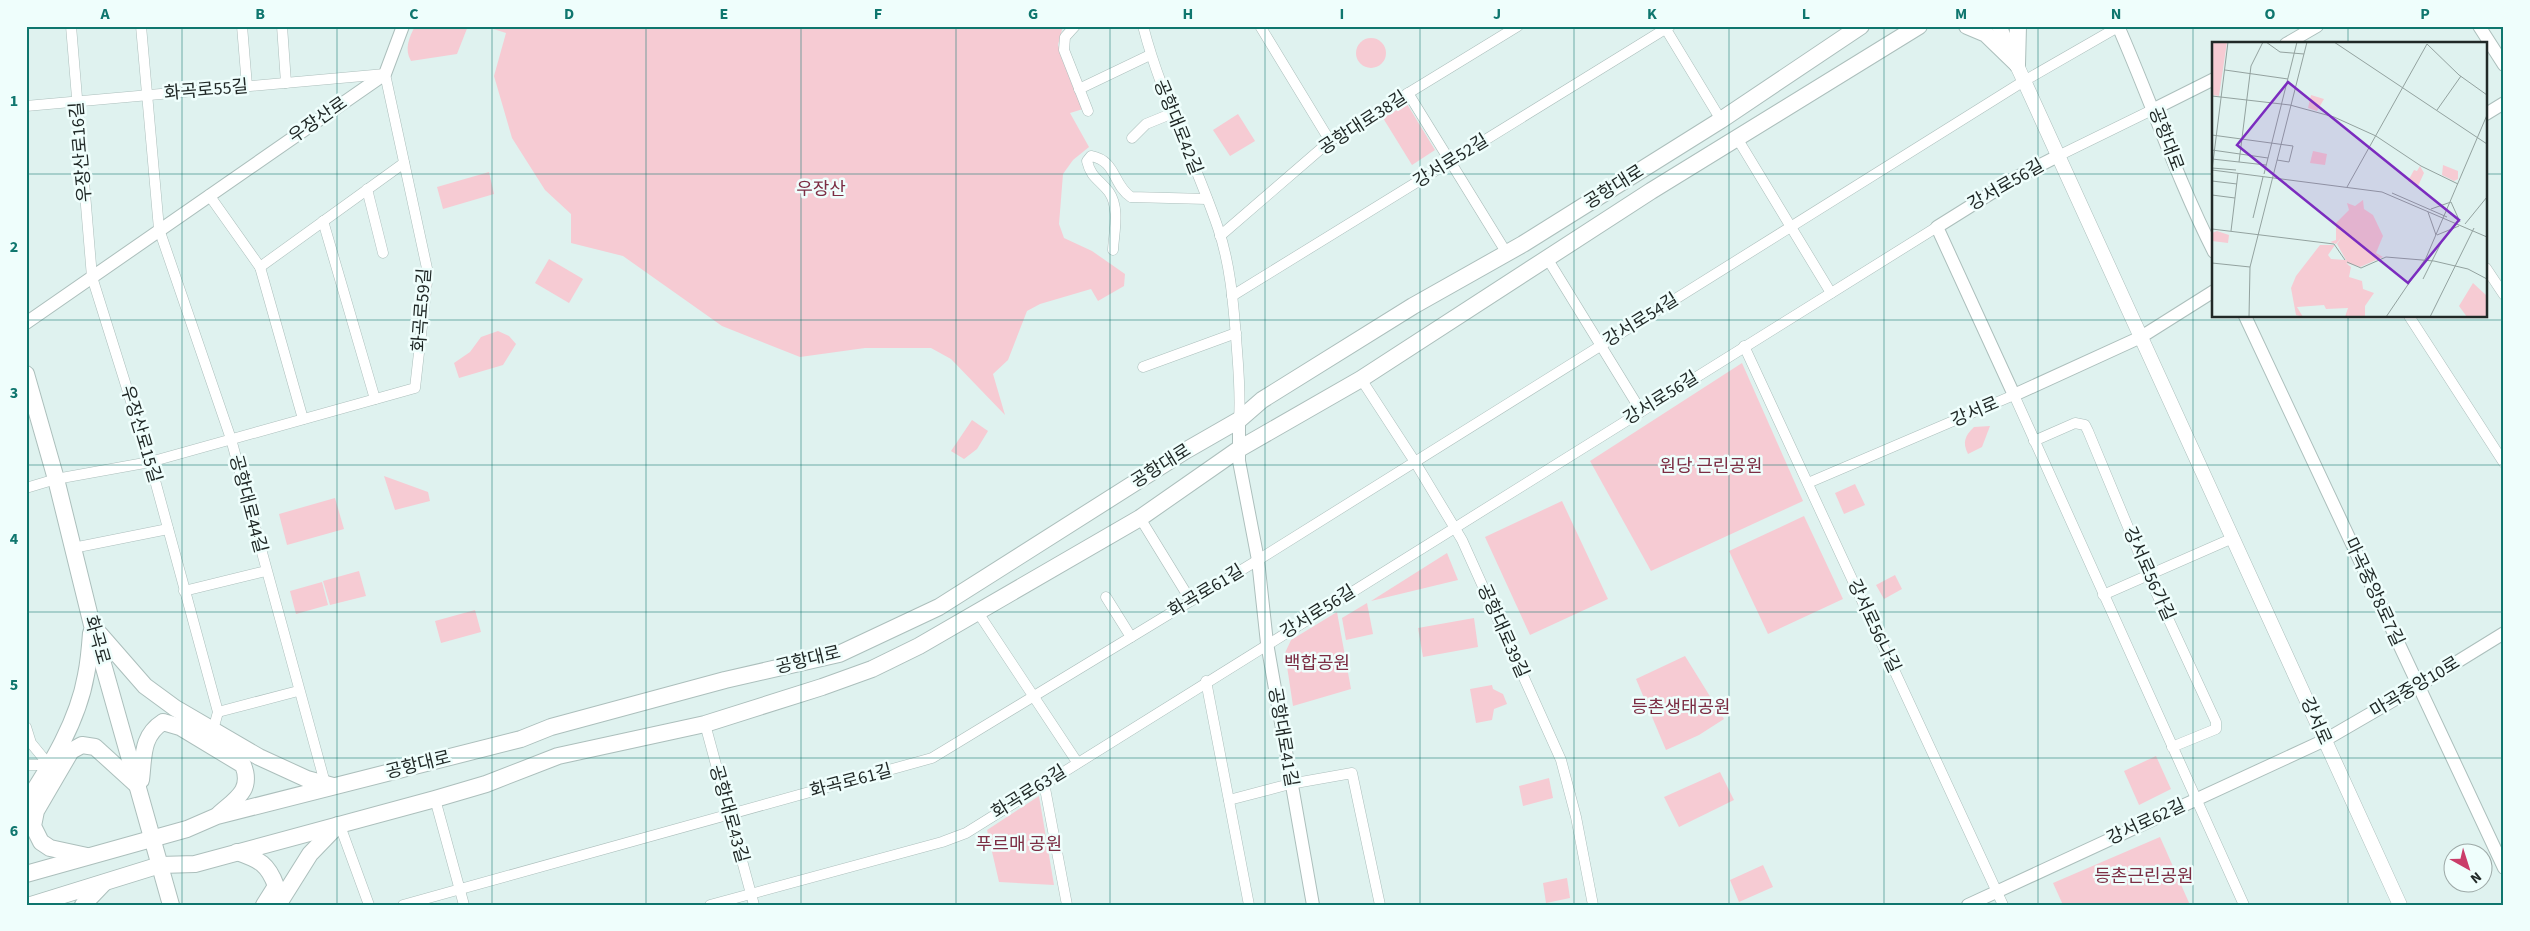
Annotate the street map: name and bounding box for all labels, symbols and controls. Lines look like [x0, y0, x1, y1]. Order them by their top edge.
text: A [99, 3, 110, 25]
text: B [255, 3, 265, 25]
text: C [409, 3, 419, 25]
text: D [564, 3, 574, 25]
text: E [720, 3, 728, 25]
text: F [874, 3, 882, 25]
text: G [1028, 3, 1038, 25]
text: H [1183, 3, 1193, 25]
text: I [1340, 3, 1344, 25]
text: J [1493, 3, 1501, 25]
text: K [1647, 3, 1657, 25]
text: L [1802, 3, 1810, 25]
text: M [1955, 3, 1967, 25]
text: N [2111, 3, 2121, 25]
text: O [2265, 3, 2276, 25]
text: P [2420, 3, 2430, 25]
inset map [2212, 42, 2488, 318]
street label: 화곡로55길 [163, 74, 249, 106]
street label: 공항대로42길 [1148, 76, 1208, 178]
street label: 공항대로38길 [1314, 85, 1412, 161]
text: 1 [10, 90, 18, 112]
street label: 우장산로 [284, 91, 352, 149]
street label: 우장산로16길 [64, 101, 98, 203]
street label: 공항대로 [2142, 104, 2190, 174]
street label: 강서로52길 [1409, 128, 1493, 194]
street label: 강서로56길 [1963, 153, 2049, 217]
street label: 공항대로 [1579, 159, 1649, 215]
park label: 우장산 [796, 177, 846, 202]
text: 2 [10, 236, 18, 258]
street label: 화곡로59길 [407, 267, 437, 353]
street label: 강서로54길 [1599, 287, 1683, 353]
street label: 강서로56길 [1619, 365, 1703, 431]
text: 3 [10, 382, 18, 404]
street label: 우장산로15길 [114, 382, 168, 486]
street label: 강서로 [1947, 391, 2003, 433]
street label: 공항대로 [1126, 438, 1196, 494]
street label: 공항대로44길 [223, 452, 273, 556]
park label: 원당 근린공원 [1660, 454, 1762, 479]
street label: 강서로56가길 [2117, 523, 2181, 625]
text: 4 [10, 528, 19, 550]
street label: 마곡중앙8로7길 [2338, 534, 2410, 650]
street label: 화곡로61길 [1164, 559, 1248, 623]
street label: 강서로56나길 [1841, 575, 1907, 677]
street label: 강서로56길 [1276, 579, 1360, 645]
street label: 공항대로39길 [1471, 580, 1535, 682]
street label: 화곡로 [78, 613, 116, 667]
street label: 공항대로 [773, 640, 843, 680]
street label: 마곡중앙10로 [2365, 650, 2465, 724]
park label: 백합공원 [1284, 651, 1350, 676]
text: 5 [10, 674, 18, 696]
street label: 공항대로41길 [1262, 685, 1304, 789]
street label: 강서로 [2294, 693, 2338, 749]
park label: 등촌생태공원 [1631, 695, 1731, 720]
street label: 공항대로 [383, 745, 453, 785]
street label: 화곡로61길 [807, 758, 895, 804]
street label: 화곡로63길 [987, 759, 1071, 825]
street label: 공항대로43길 [703, 762, 755, 866]
street label: 강서로62길 [2103, 793, 2189, 851]
text: 6 [10, 820, 18, 842]
park label: 푸르매 공원 [976, 832, 1062, 857]
north arrow [2442, 844, 2492, 894]
park label: 등촌근린공원 [2094, 864, 2194, 889]
text: N [2466, 867, 2485, 888]

